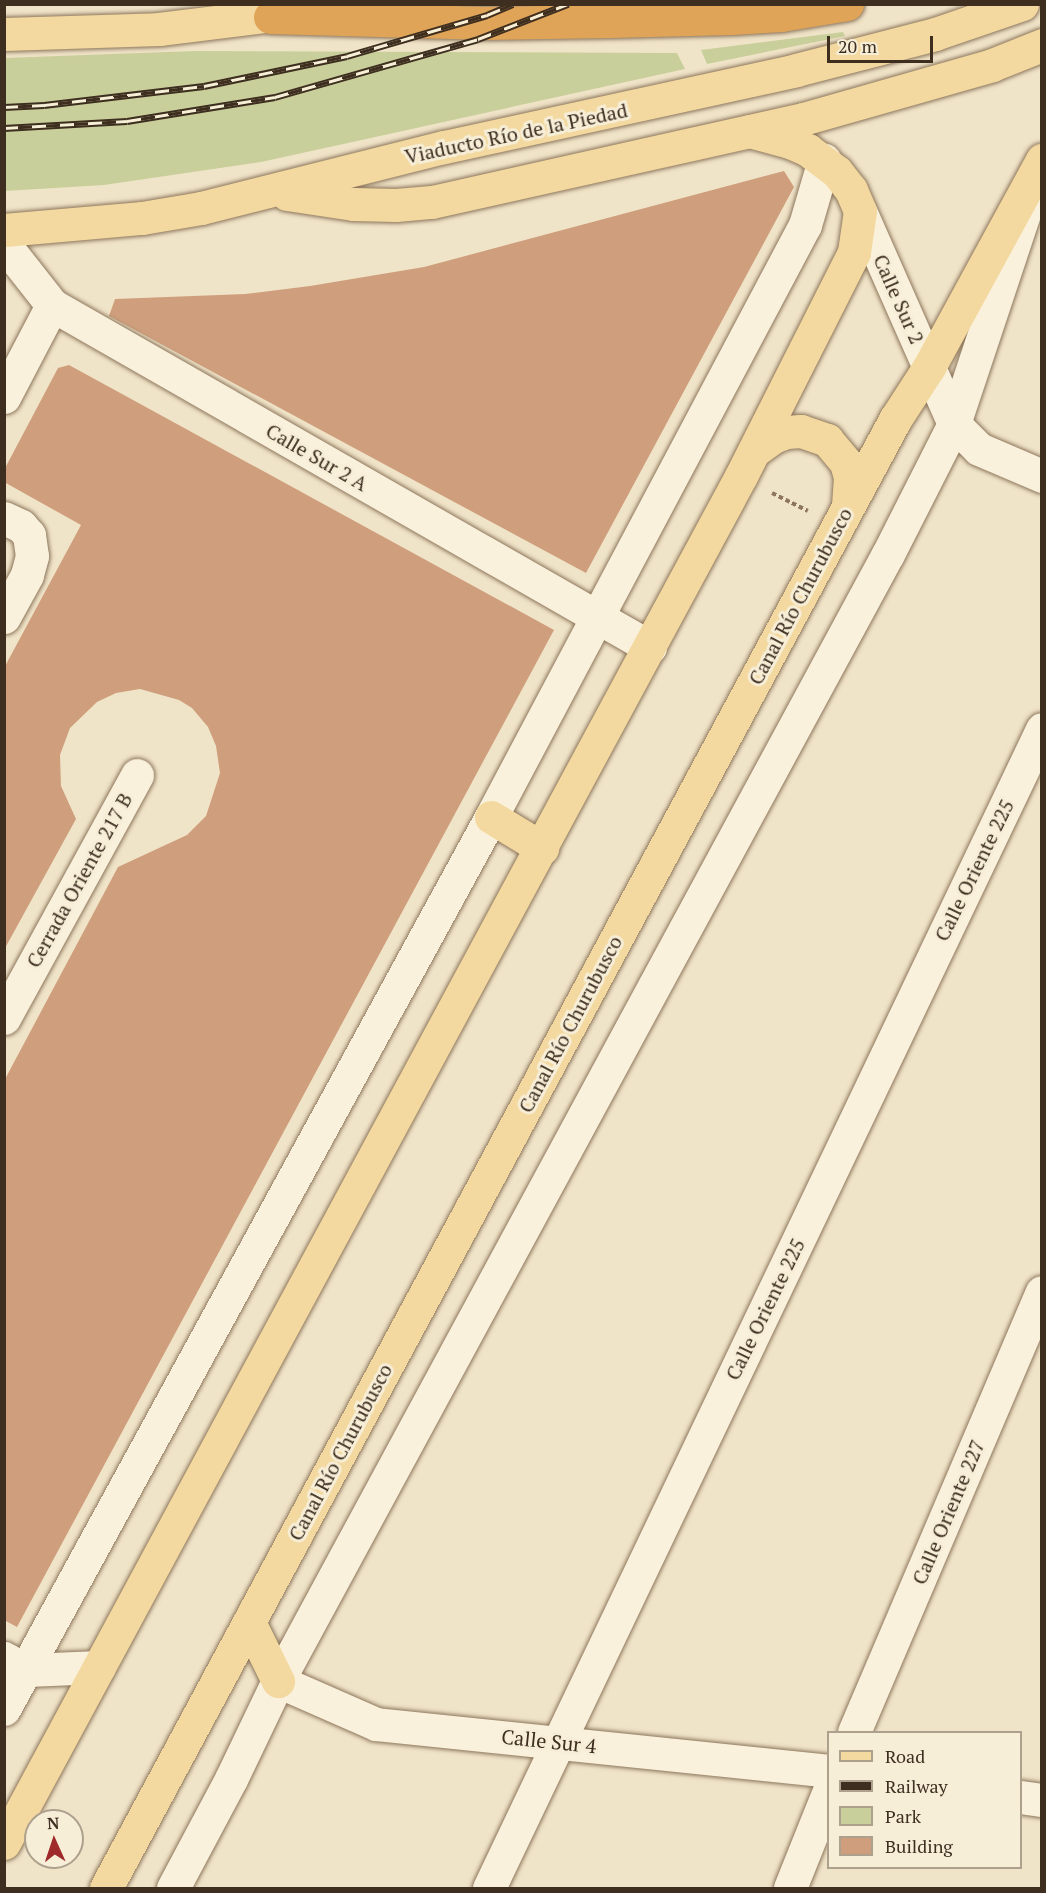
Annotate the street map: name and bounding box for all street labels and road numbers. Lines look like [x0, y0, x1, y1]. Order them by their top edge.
street label: Viaducto Río de la Piedad [402, 98, 630, 168]
street label: Calle Sur 2 [869, 251, 929, 347]
street label: Calle Sur 2 A [262, 418, 372, 496]
street label: Canal Río Churubusco [743, 503, 857, 689]
street label: Cerrada Oriente 217 B [21, 789, 137, 971]
street label: Calle Oriente 225 [929, 795, 1019, 945]
street label: Canal Río Churubusco [513, 931, 627, 1117]
street label: Calle Oriente 225 [720, 1234, 810, 1384]
street label: Canal Río Churubusco [283, 1359, 397, 1545]
street label: Calle Oriente 227 [907, 1436, 989, 1588]
street label: Calle Sur 4 [500, 1724, 598, 1758]

